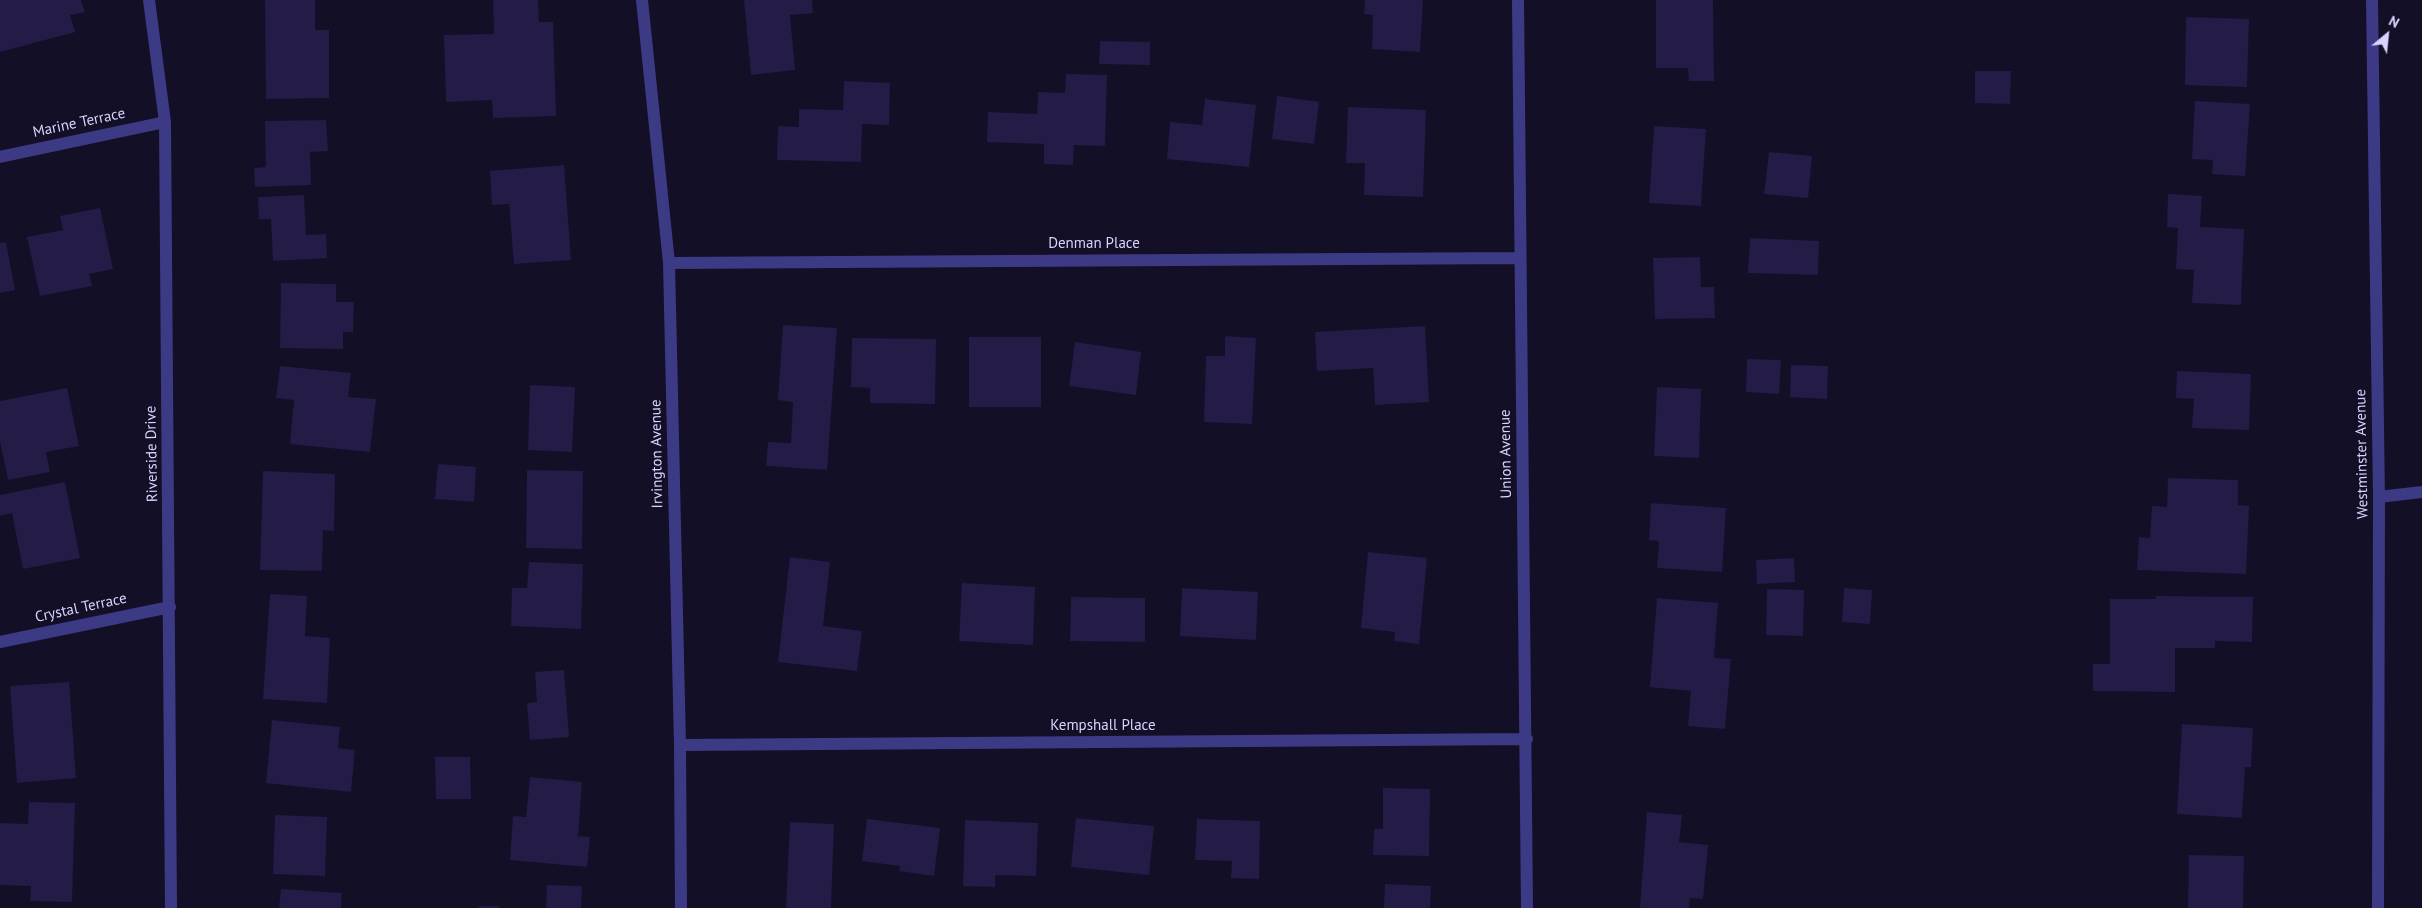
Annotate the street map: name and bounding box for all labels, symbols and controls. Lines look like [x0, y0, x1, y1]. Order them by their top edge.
north arrow [2362, 10, 2412, 60]
text: N [2386, 12, 2402, 32]
street label: Marine Terrace [31, 104, 127, 142]
street label: Denman Place [1048, 235, 1140, 253]
street label: Westminster Avenue [2352, 389, 2372, 519]
street label: Irvington Avenue [647, 399, 667, 509]
street label: Riverside Drive [142, 406, 162, 502]
street label: Union Avenue [1496, 409, 1516, 499]
street label: Crystal Terrace [33, 589, 129, 627]
street label: Kempshall Place [1050, 717, 1156, 735]

